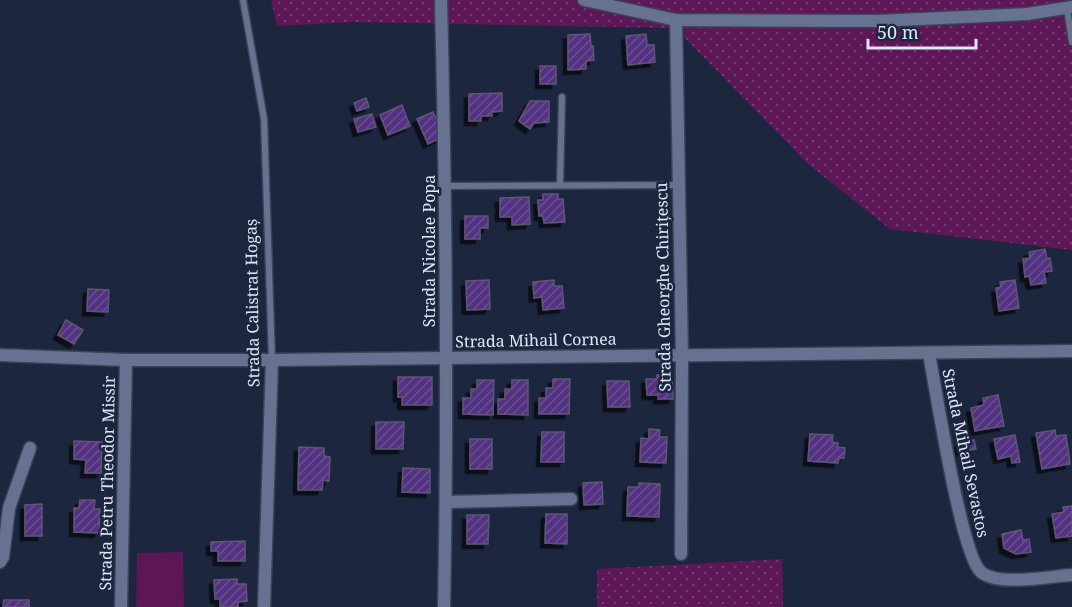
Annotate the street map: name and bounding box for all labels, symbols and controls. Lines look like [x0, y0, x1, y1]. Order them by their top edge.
scale bar [868, 12, 976, 50]
text: 50 m [877, 20, 919, 44]
street label: Strada Nicolae Popa [418, 175, 440, 327]
street label: Strada Gheorghe Chirițescu [650, 182, 676, 392]
street label: Strada Calistrat Hogaș [240, 219, 264, 387]
street label: Strada Mihail Cornea [455, 328, 617, 352]
street label: Strada Mihail Sevastos [937, 367, 995, 539]
street label: Strada Petru Theodor Missir [94, 375, 120, 591]

